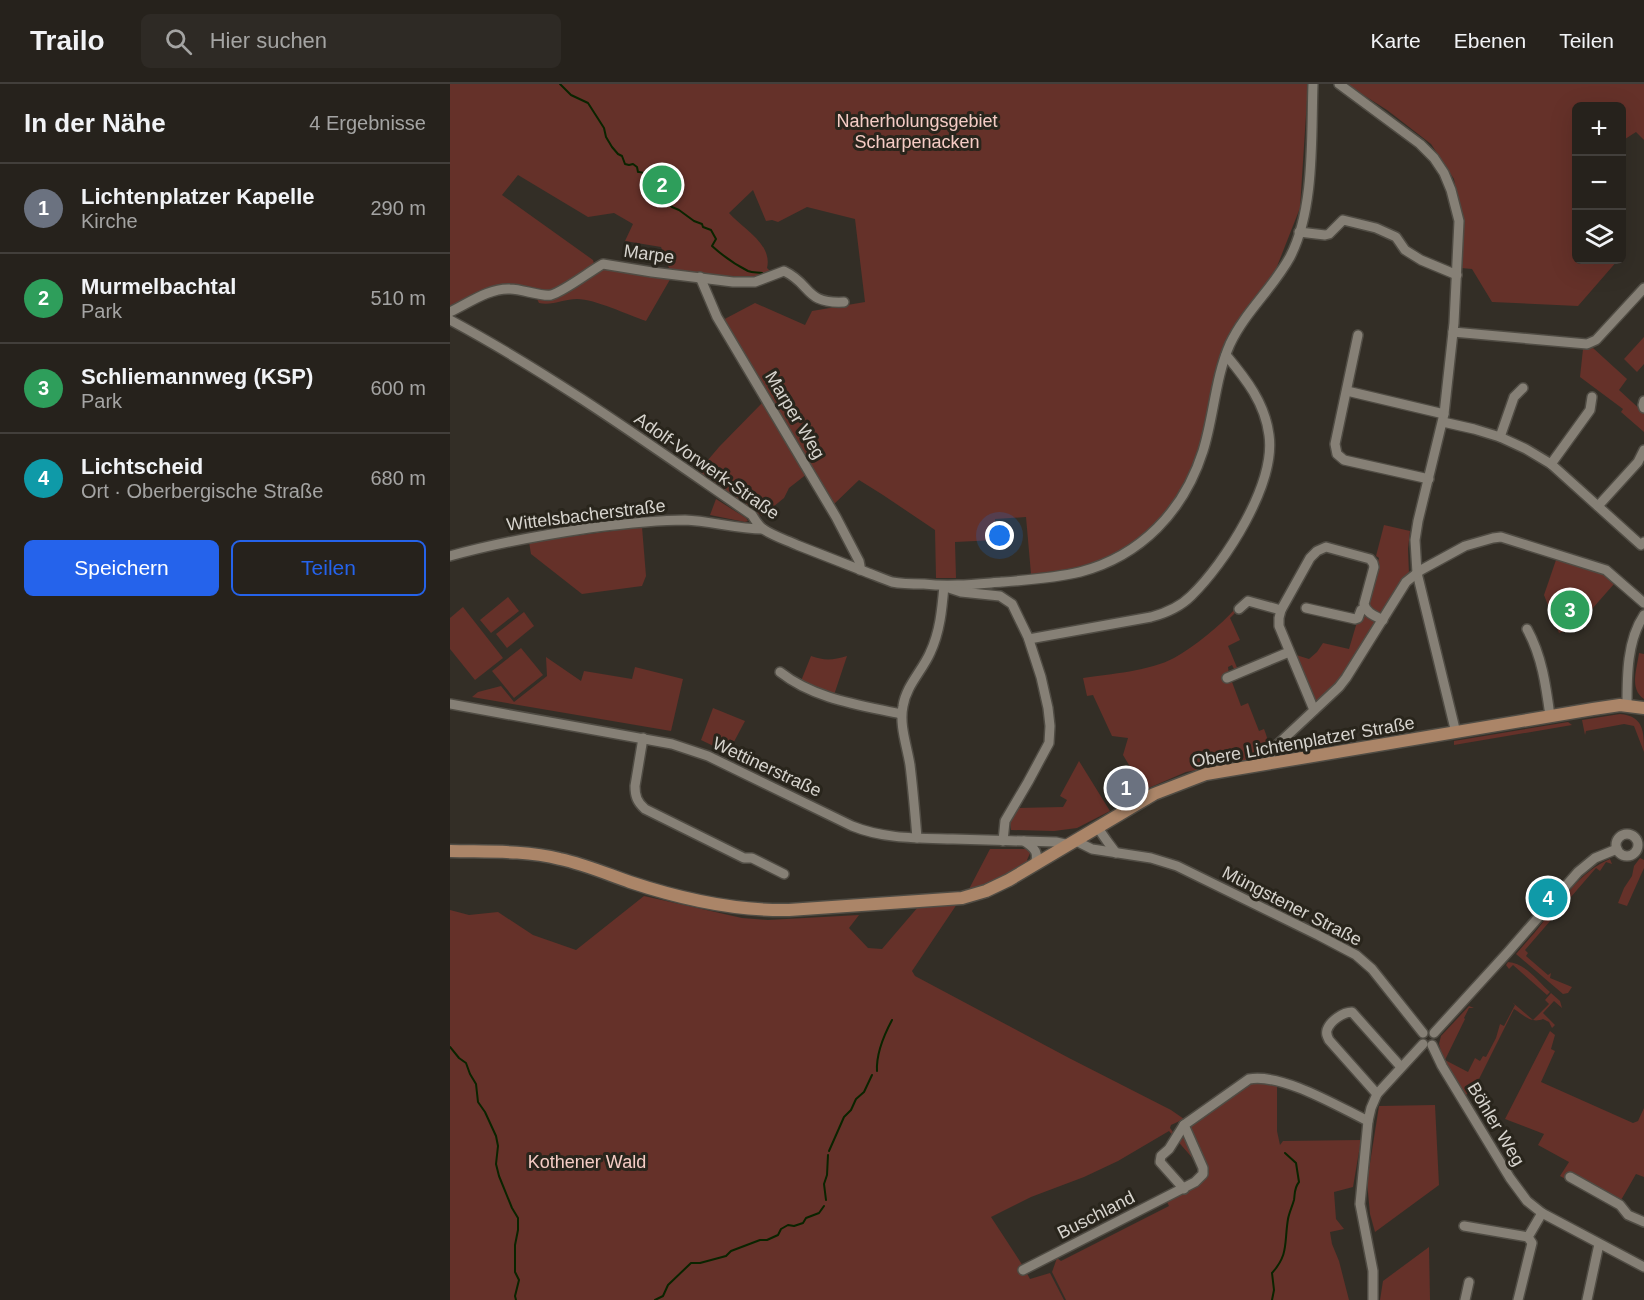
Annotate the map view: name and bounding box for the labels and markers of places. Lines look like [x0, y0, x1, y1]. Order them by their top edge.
pin: 2 [642, 162, 682, 208]
pin: 3 [1550, 588, 1590, 632]
pin: 1 [1106, 766, 1146, 810]
pin: 4 [1528, 876, 1568, 920]

